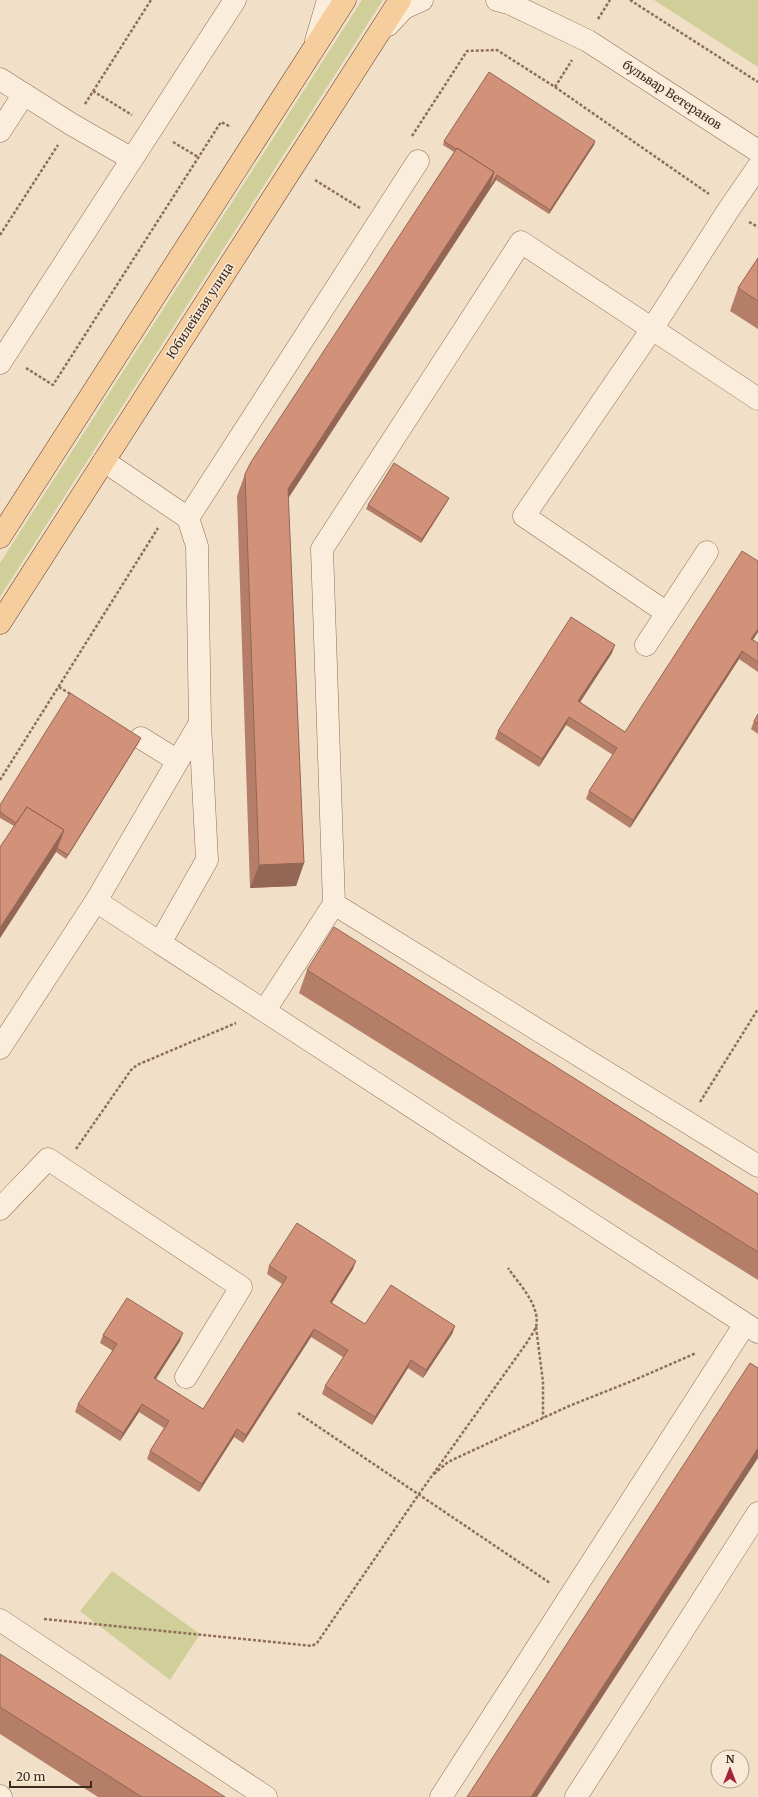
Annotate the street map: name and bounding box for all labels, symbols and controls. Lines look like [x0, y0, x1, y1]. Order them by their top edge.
street label: бульвар Ветеранов [620, 57, 725, 132]
street label: Юбилейная улица [163, 259, 237, 362]
north arrow [710, 1749, 750, 1789]
text: N [726, 1752, 735, 1766]
scale bar [10, 1763, 91, 1789]
text: 20 m [16, 1769, 45, 1784]

